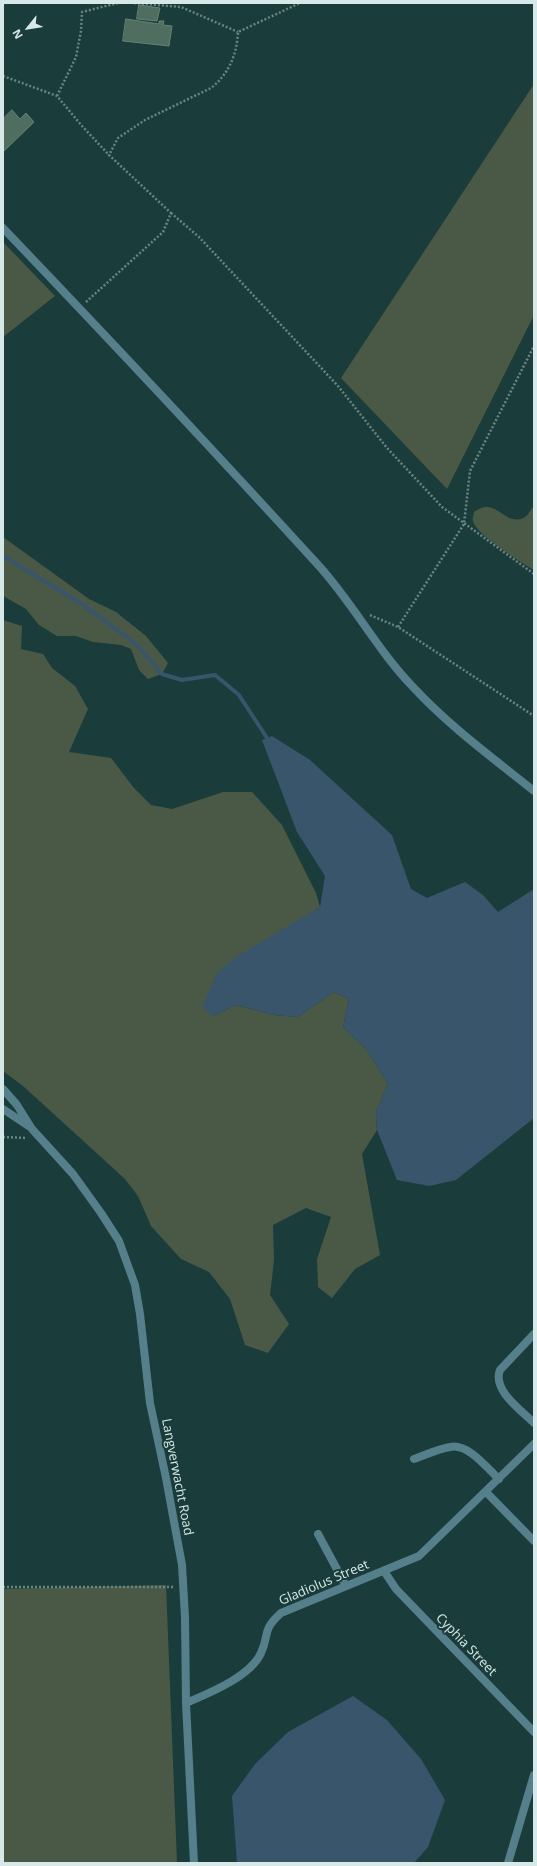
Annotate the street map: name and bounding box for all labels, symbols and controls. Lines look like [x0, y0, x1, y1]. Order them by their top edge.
north arrow [8, 8, 48, 48]
text: N [8, 27, 26, 42]
street label: Langverwacht Road [158, 1417, 196, 1537]
street label: Gladiolus Street [277, 1557, 371, 1609]
street label: Cyphia Street [432, 1611, 500, 1679]

